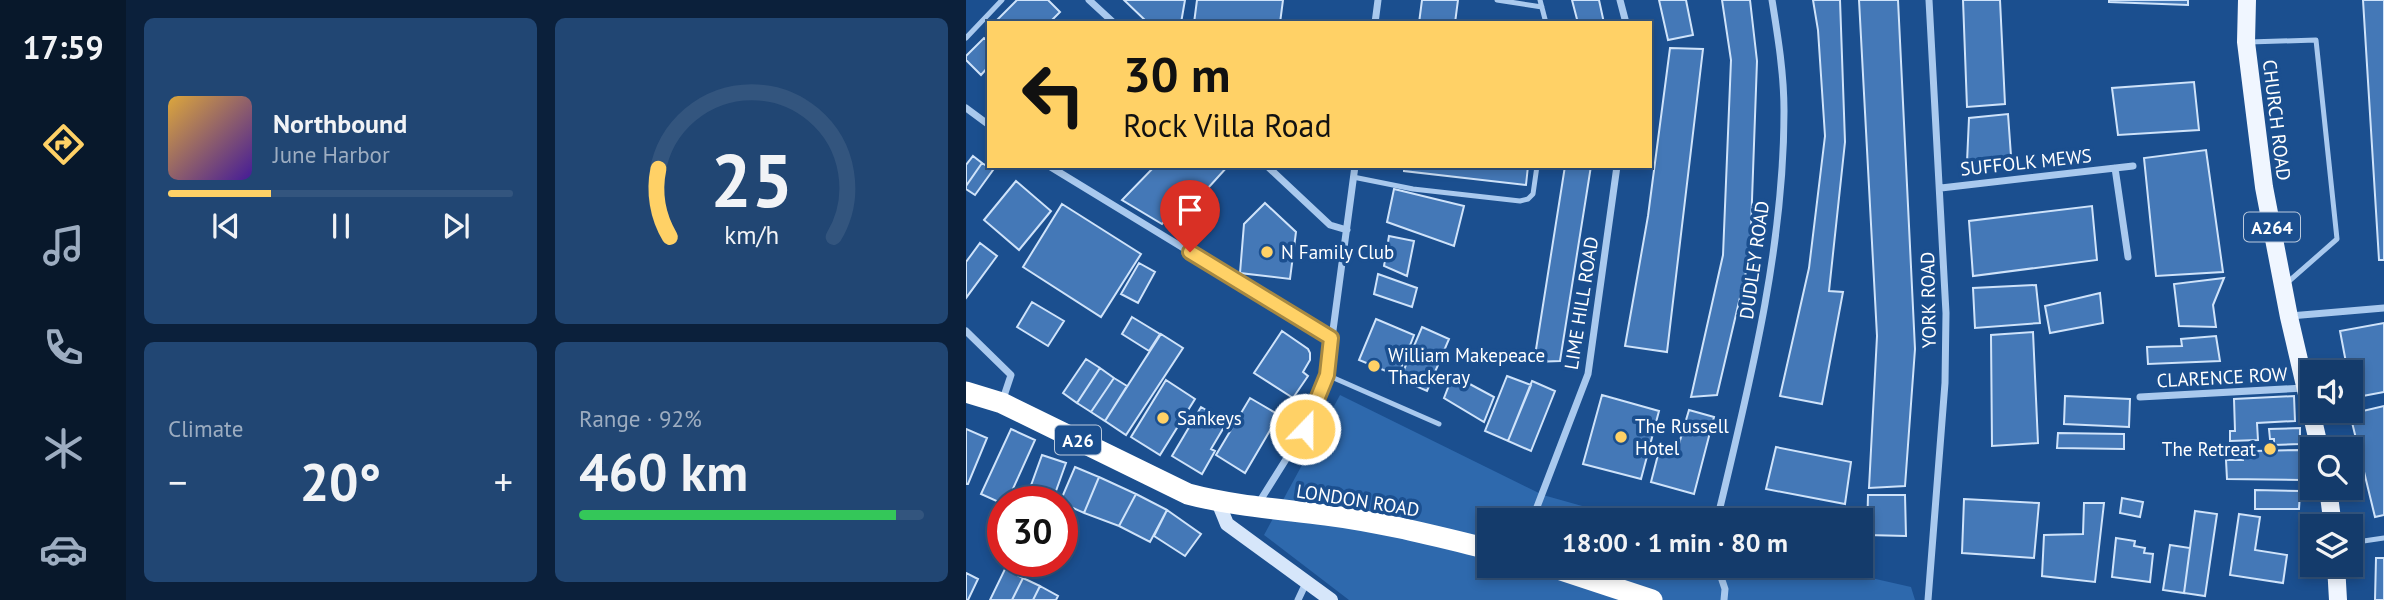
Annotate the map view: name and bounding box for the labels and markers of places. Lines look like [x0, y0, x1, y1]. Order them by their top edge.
pin [1160, 180, 1220, 252]
place label: N Family Club [1281, 240, 1394, 264]
marker: N Family Club [1259, 244, 1275, 260]
place label: William Makepeace Thackeray [1388, 343, 1545, 389]
marker: William Makepeace Thackeray [1366, 358, 1382, 374]
place label: Sankeys [1177, 406, 1242, 430]
marker: Sankeys [1155, 410, 1171, 426]
place label: The Russell Hotel [1635, 414, 1729, 460]
marker: The Russell Hotel [1613, 429, 1629, 445]
place label: The Retreat [2162, 437, 2257, 461]
marker: The Retreat [2262, 441, 2278, 457]

